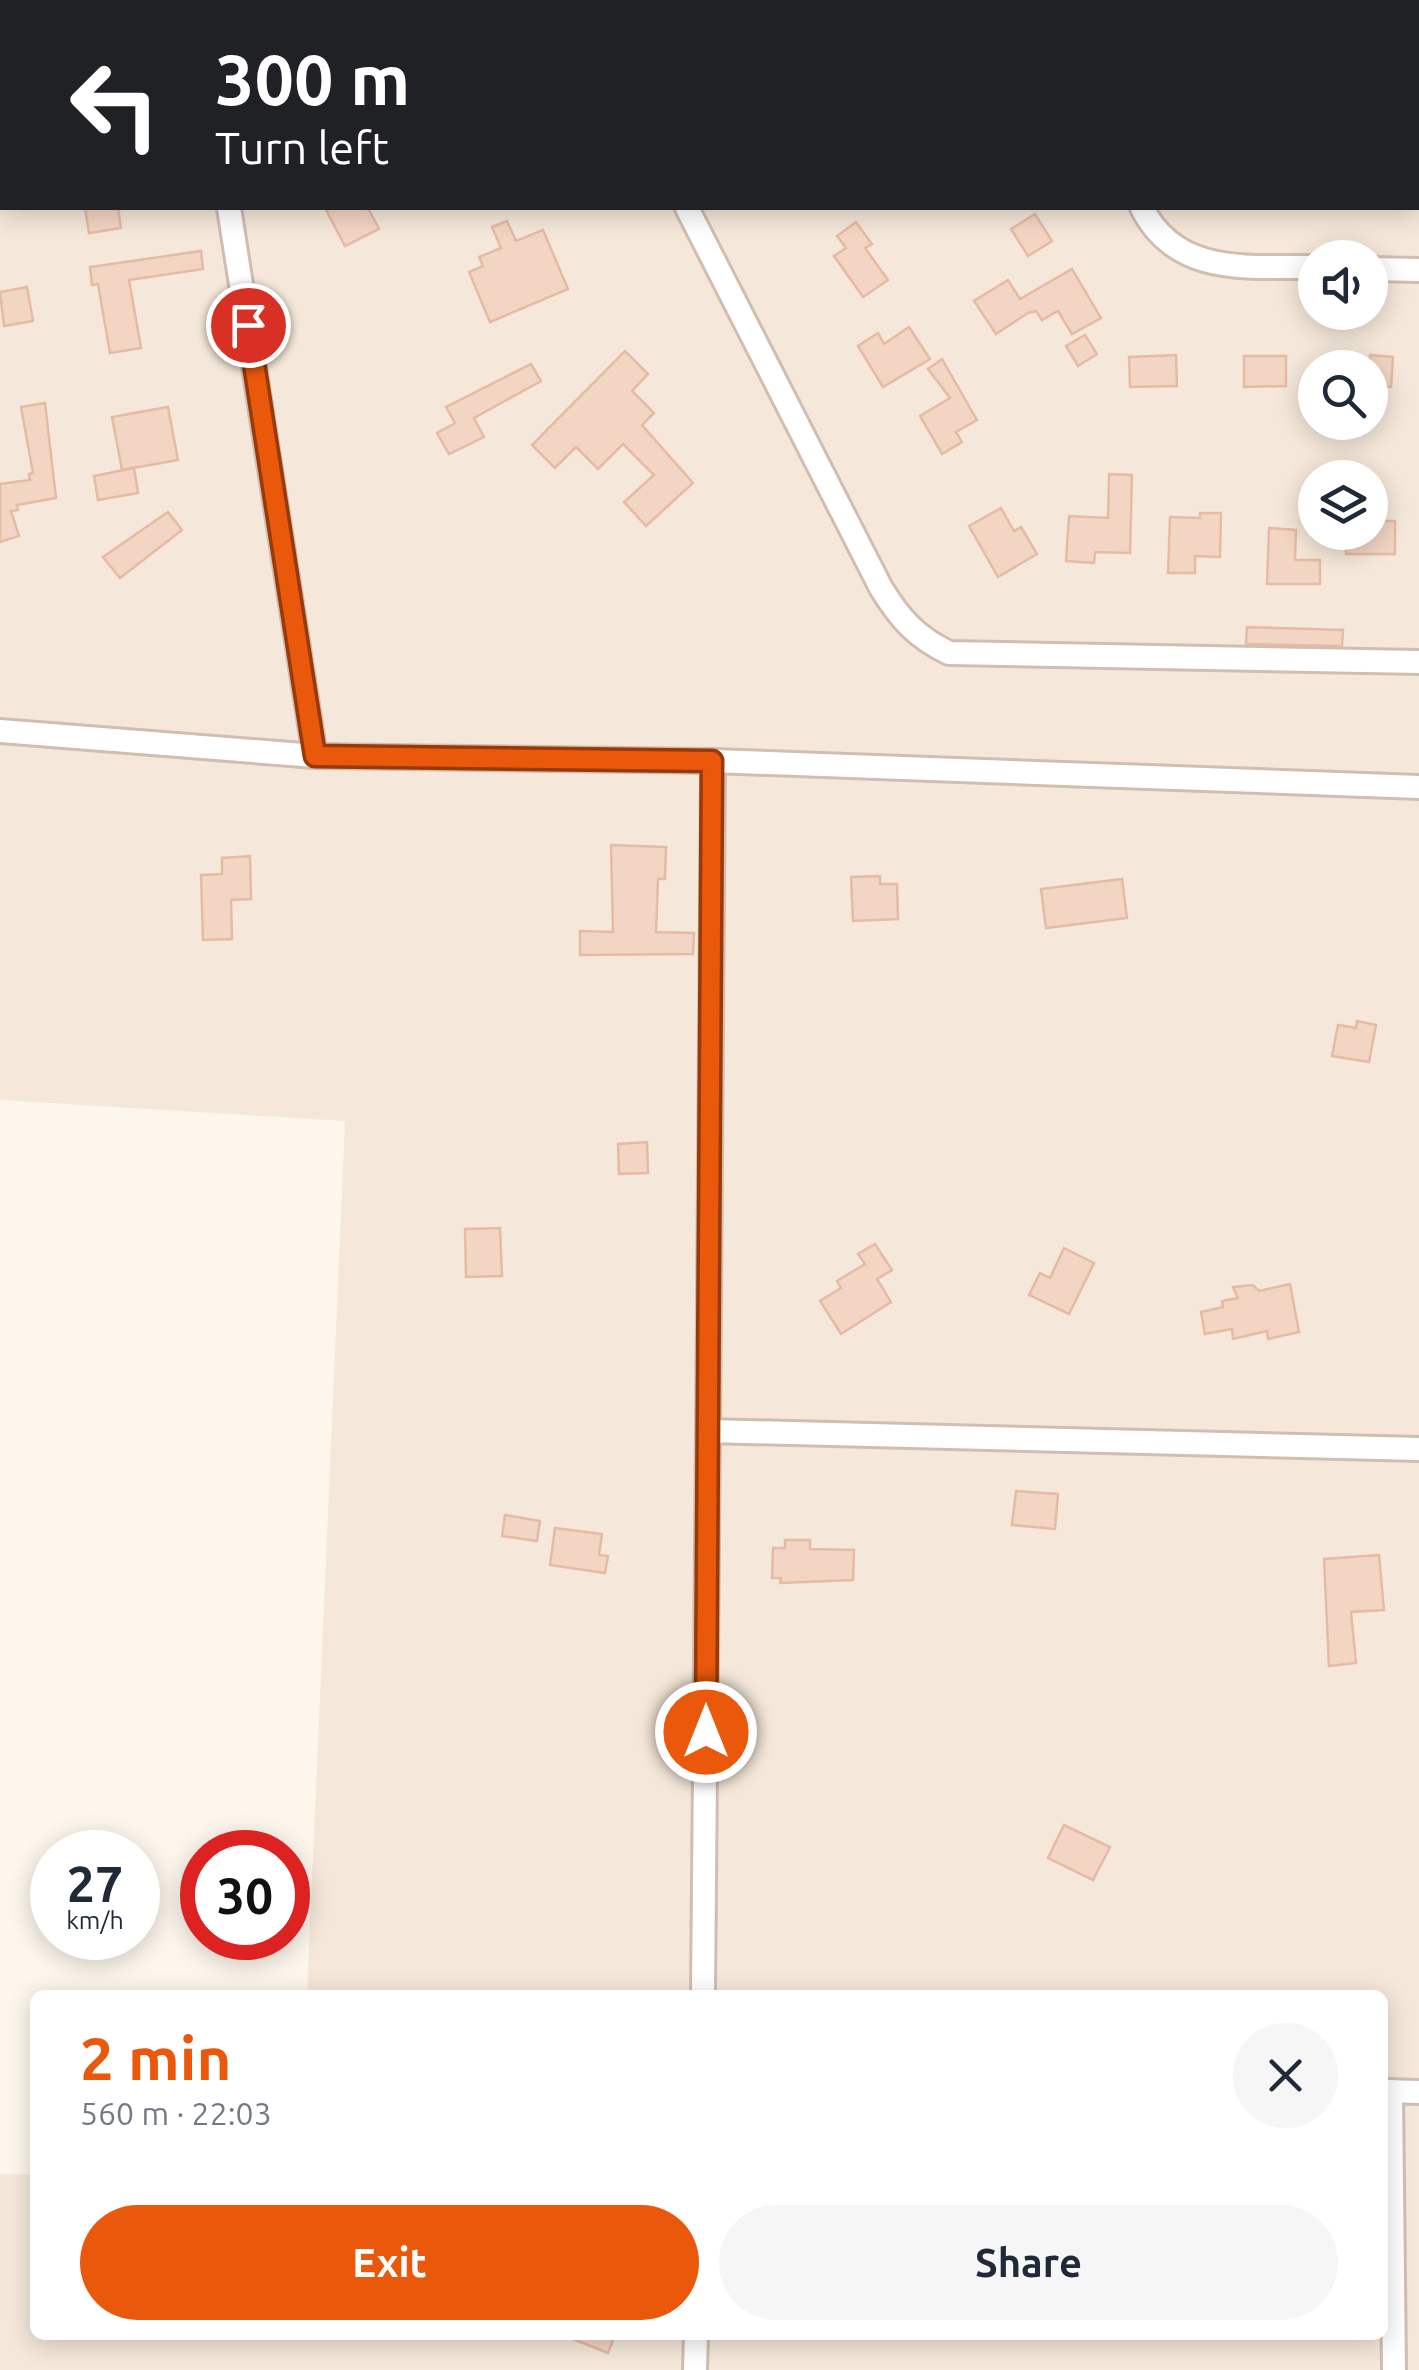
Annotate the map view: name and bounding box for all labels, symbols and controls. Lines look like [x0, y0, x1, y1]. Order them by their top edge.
icon: left [50, 40, 180, 170]
text: 300 m [215, 40, 410, 118]
text: Turn left [215, 122, 389, 173]
map controls [1298, 240, 1388, 550]
button: sound [1298, 240, 1388, 330]
pin [206, 283, 291, 368]
icon: arrive [221, 298, 276, 353]
button: search [1298, 350, 1388, 440]
button: layers [1298, 460, 1388, 550]
position arrow [654, 1680, 758, 1784]
speed limit sign: 30 [180, 1830, 310, 1960]
text: 27 [67, 1855, 123, 1911]
text: km/h [66, 1906, 124, 1934]
button: close [1233, 2023, 1338, 2128]
text: 2 min [80, 2024, 232, 2091]
text: 560 m · 22:03 [80, 2095, 272, 2131]
button: Exit [80, 2205, 699, 2320]
button: Share [719, 2205, 1338, 2320]

